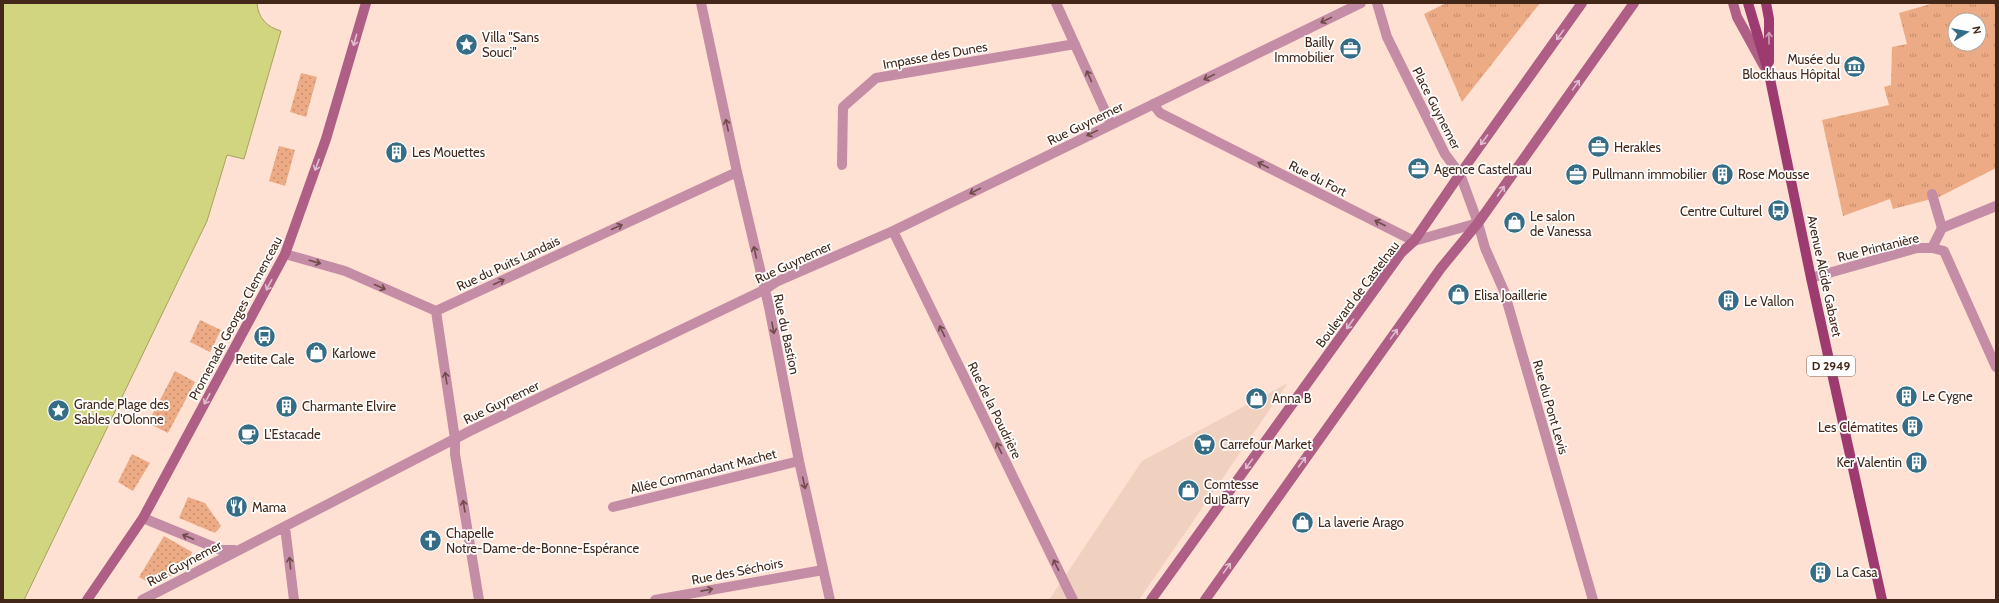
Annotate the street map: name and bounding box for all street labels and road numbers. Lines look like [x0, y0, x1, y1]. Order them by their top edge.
street label: Impasse des Dunes [881, 38, 989, 72]
street label: Place Guynemer [1409, 64, 1465, 153]
street label: Rue Guynemer [1045, 97, 1126, 148]
street label: Rue du Fort [1286, 157, 1350, 200]
street label: Avenue Alcide Gabaret [1804, 214, 1846, 339]
street label: Rue Printanière [1836, 229, 1921, 265]
street label: Rue du Puits Landais [454, 232, 563, 294]
street label: Promenade Georges Clemenceau [185, 233, 285, 403]
street label: Rue Guynemer [752, 237, 834, 287]
street label: Boulevard de Castelnau [1312, 238, 1402, 350]
street label: Rue du Bastion [771, 292, 803, 376]
road number: D 2949 [1807, 356, 1855, 376]
street label: Rue du Pont Levis [1530, 358, 1572, 457]
street label: Rue de la Poudrière [965, 359, 1025, 461]
street label: Rue Guynemer [461, 376, 542, 427]
street label: Allée Commandant Machet [628, 445, 778, 497]
street label: Rue Guynemer [144, 536, 225, 589]
street label: Rue des Séchoirs [690, 554, 785, 588]

